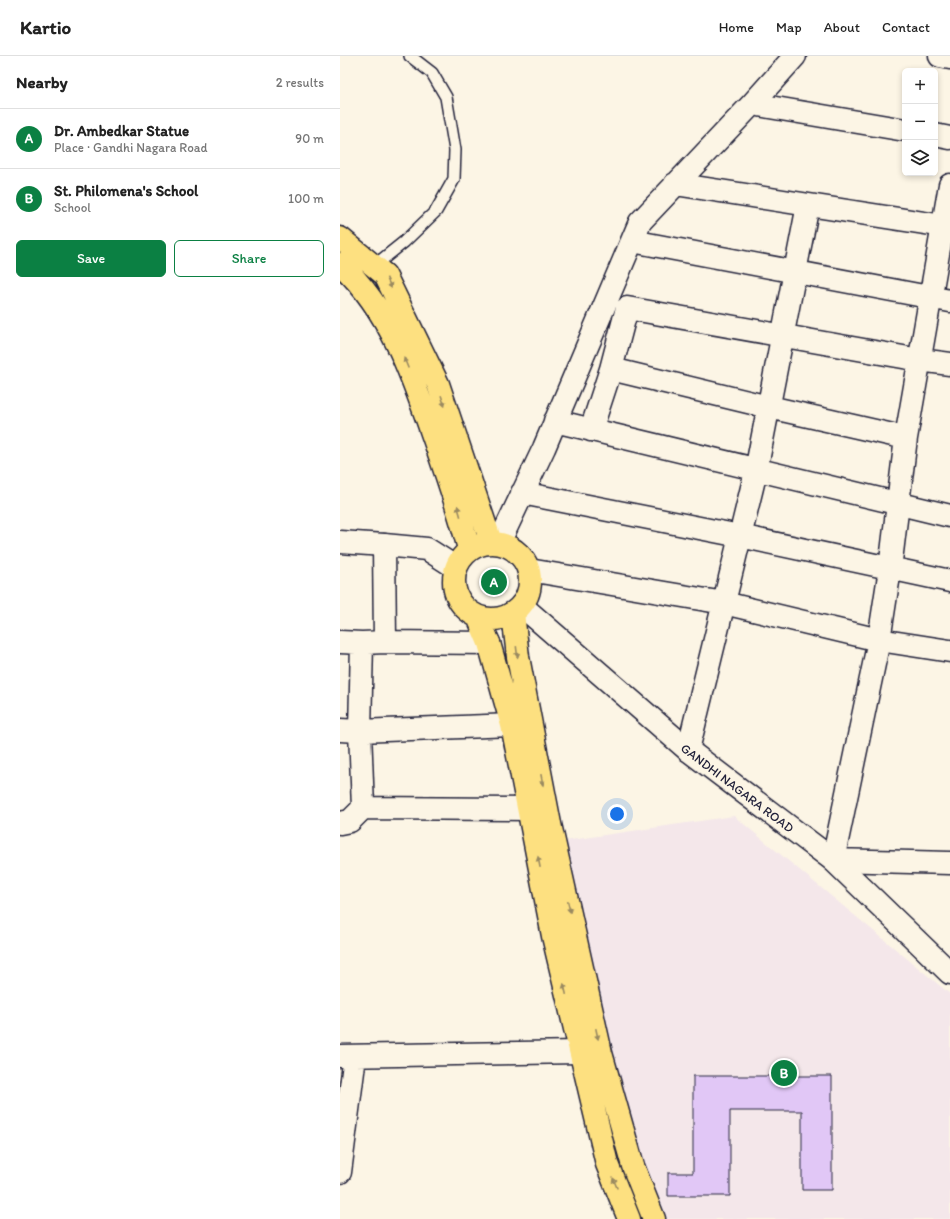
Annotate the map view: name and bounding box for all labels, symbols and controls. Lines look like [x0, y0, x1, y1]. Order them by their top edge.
text: Kartio [20, 16, 71, 39]
text: Home [719, 19, 754, 36]
text: Map [776, 19, 802, 36]
text: About [824, 19, 860, 36]
text: Contact [882, 19, 930, 36]
map controls [902, 68, 938, 176]
button: + [902, 68, 938, 104]
text: Nearby [16, 72, 68, 92]
text: 2 results [276, 75, 324, 90]
button: − [902, 104, 938, 140]
text: Dr. Ambedkar Statue [54, 122, 189, 140]
text: A [25, 131, 33, 146]
text: 90 m [295, 131, 324, 146]
text: Place · Gandhi Nagara Road [54, 140, 208, 155]
button: layers [902, 140, 938, 176]
text: St. Philomena's School [54, 182, 198, 200]
text: B [25, 191, 33, 206]
text: 100 m [288, 191, 324, 206]
text: School [54, 200, 91, 215]
button: Save [16, 240, 166, 277]
button: Share [174, 240, 324, 277]
one-way arrow [386, 277, 392, 288]
one-way arrow [402, 356, 408, 368]
one-way arrow [440, 395, 446, 407]
one-way arrow [456, 505, 462, 517]
pin: A [481, 567, 507, 597]
one-way arrow [514, 646, 521, 658]
street label: GANDHI NAGARA ROAD [678, 740, 797, 836]
one-way arrow [539, 774, 545, 786]
your location [607, 804, 627, 824]
one-way arrow [535, 856, 541, 868]
one-way arrow [567, 901, 573, 913]
one-way arrow [562, 983, 568, 995]
one-way arrow [594, 1028, 600, 1040]
pin: B [771, 1058, 797, 1088]
one-way arrow [611, 1176, 617, 1188]

